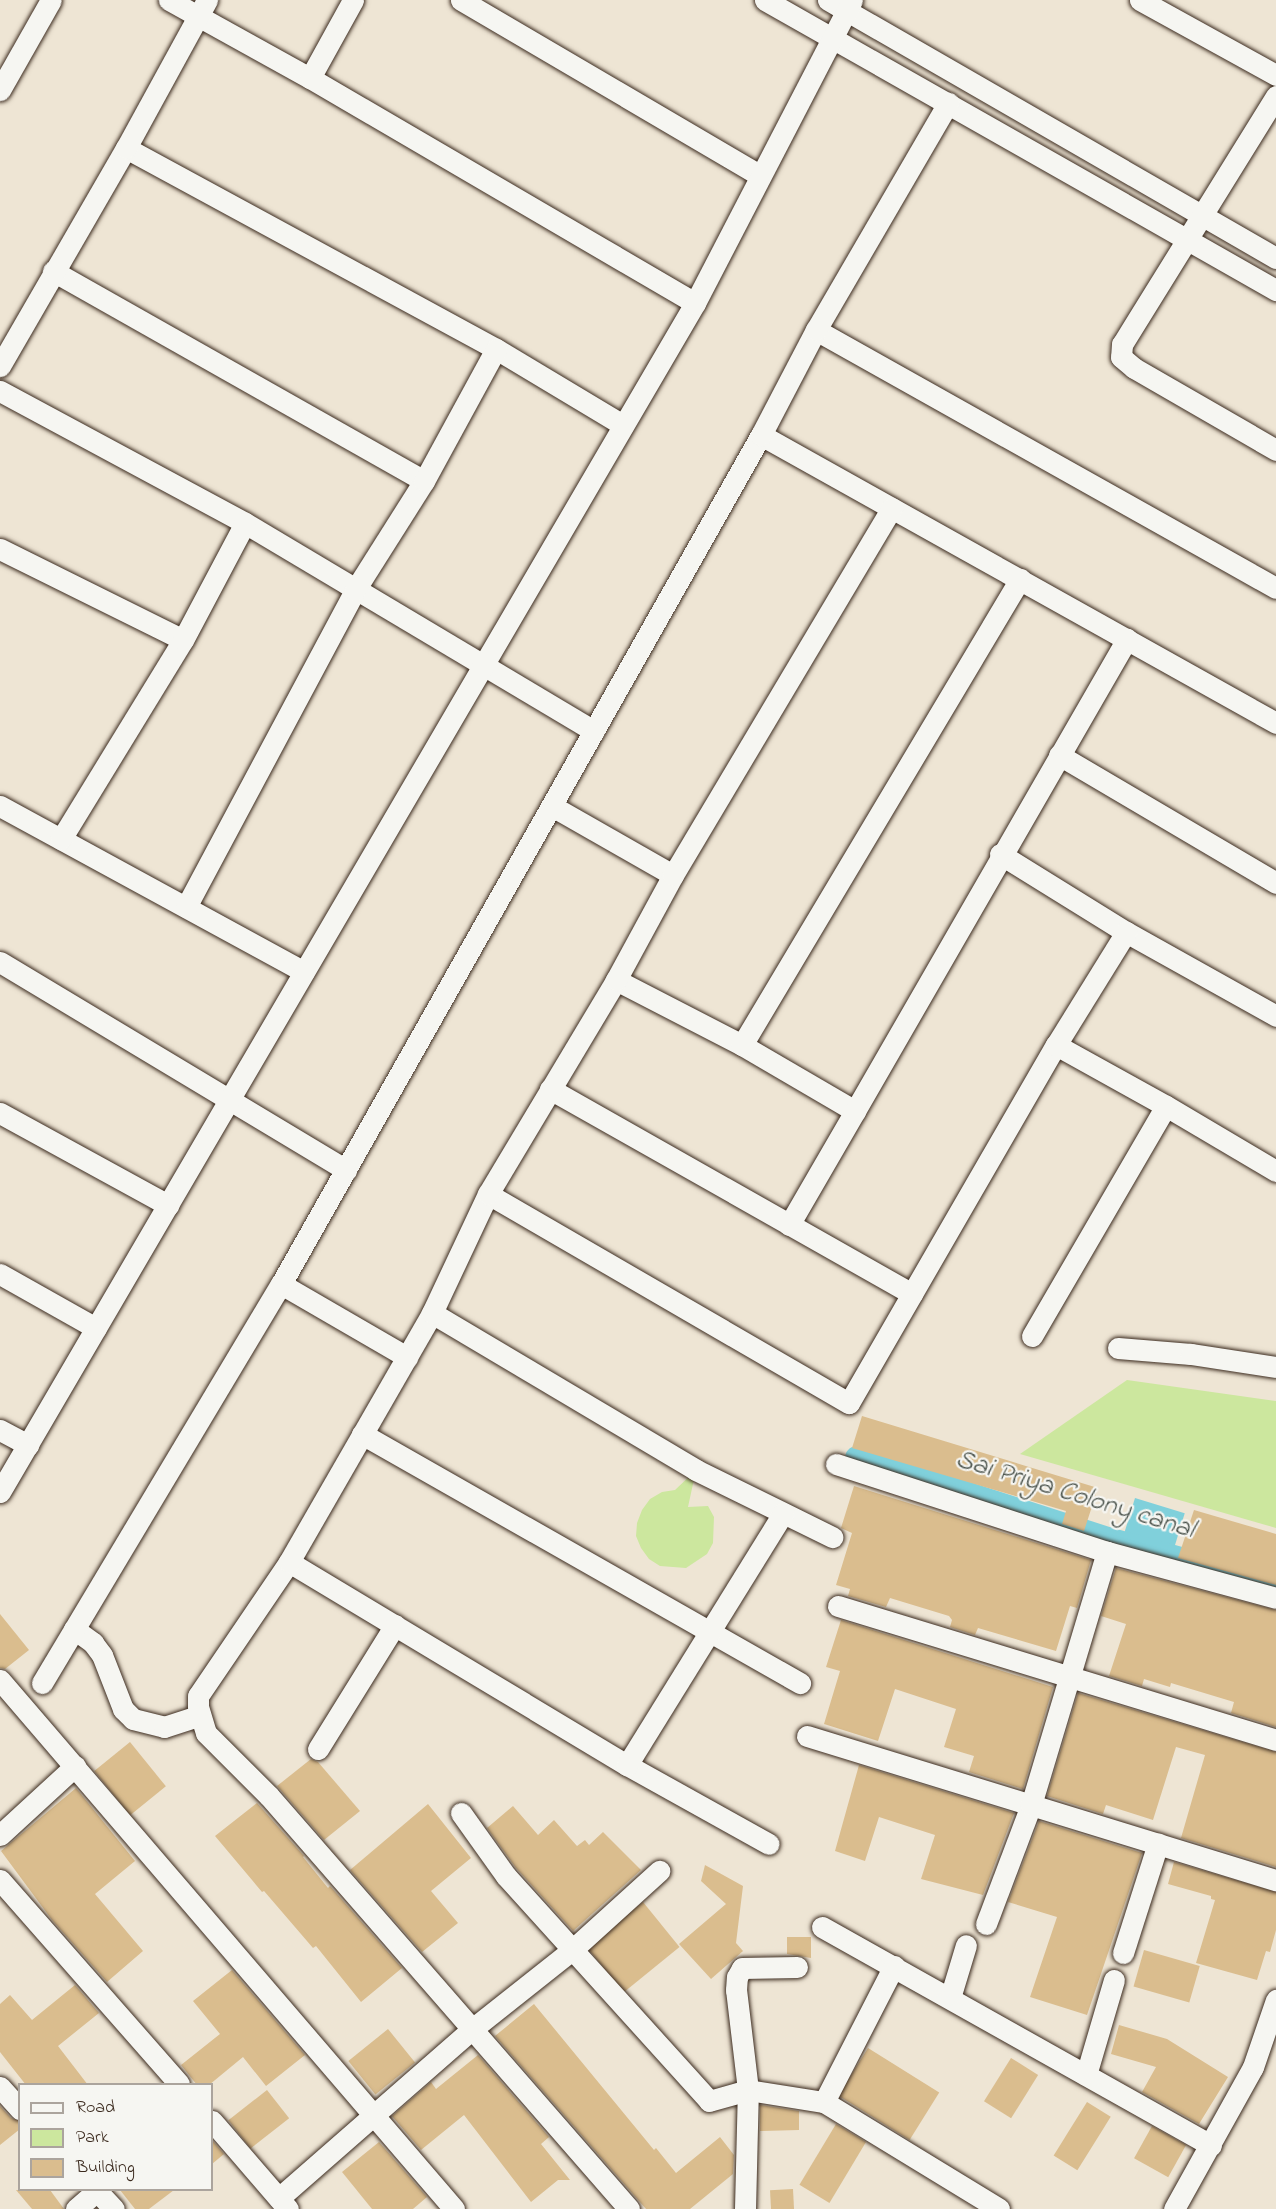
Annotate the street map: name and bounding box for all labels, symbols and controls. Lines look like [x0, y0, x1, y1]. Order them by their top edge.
water label: Sai Priya Colony canal [952, 1443, 1198, 1547]
legend [18, 2083, 213, 2191]
text: Road [76, 2095, 115, 2121]
text: Park [76, 2125, 109, 2151]
text: Building [76, 2155, 135, 2181]

